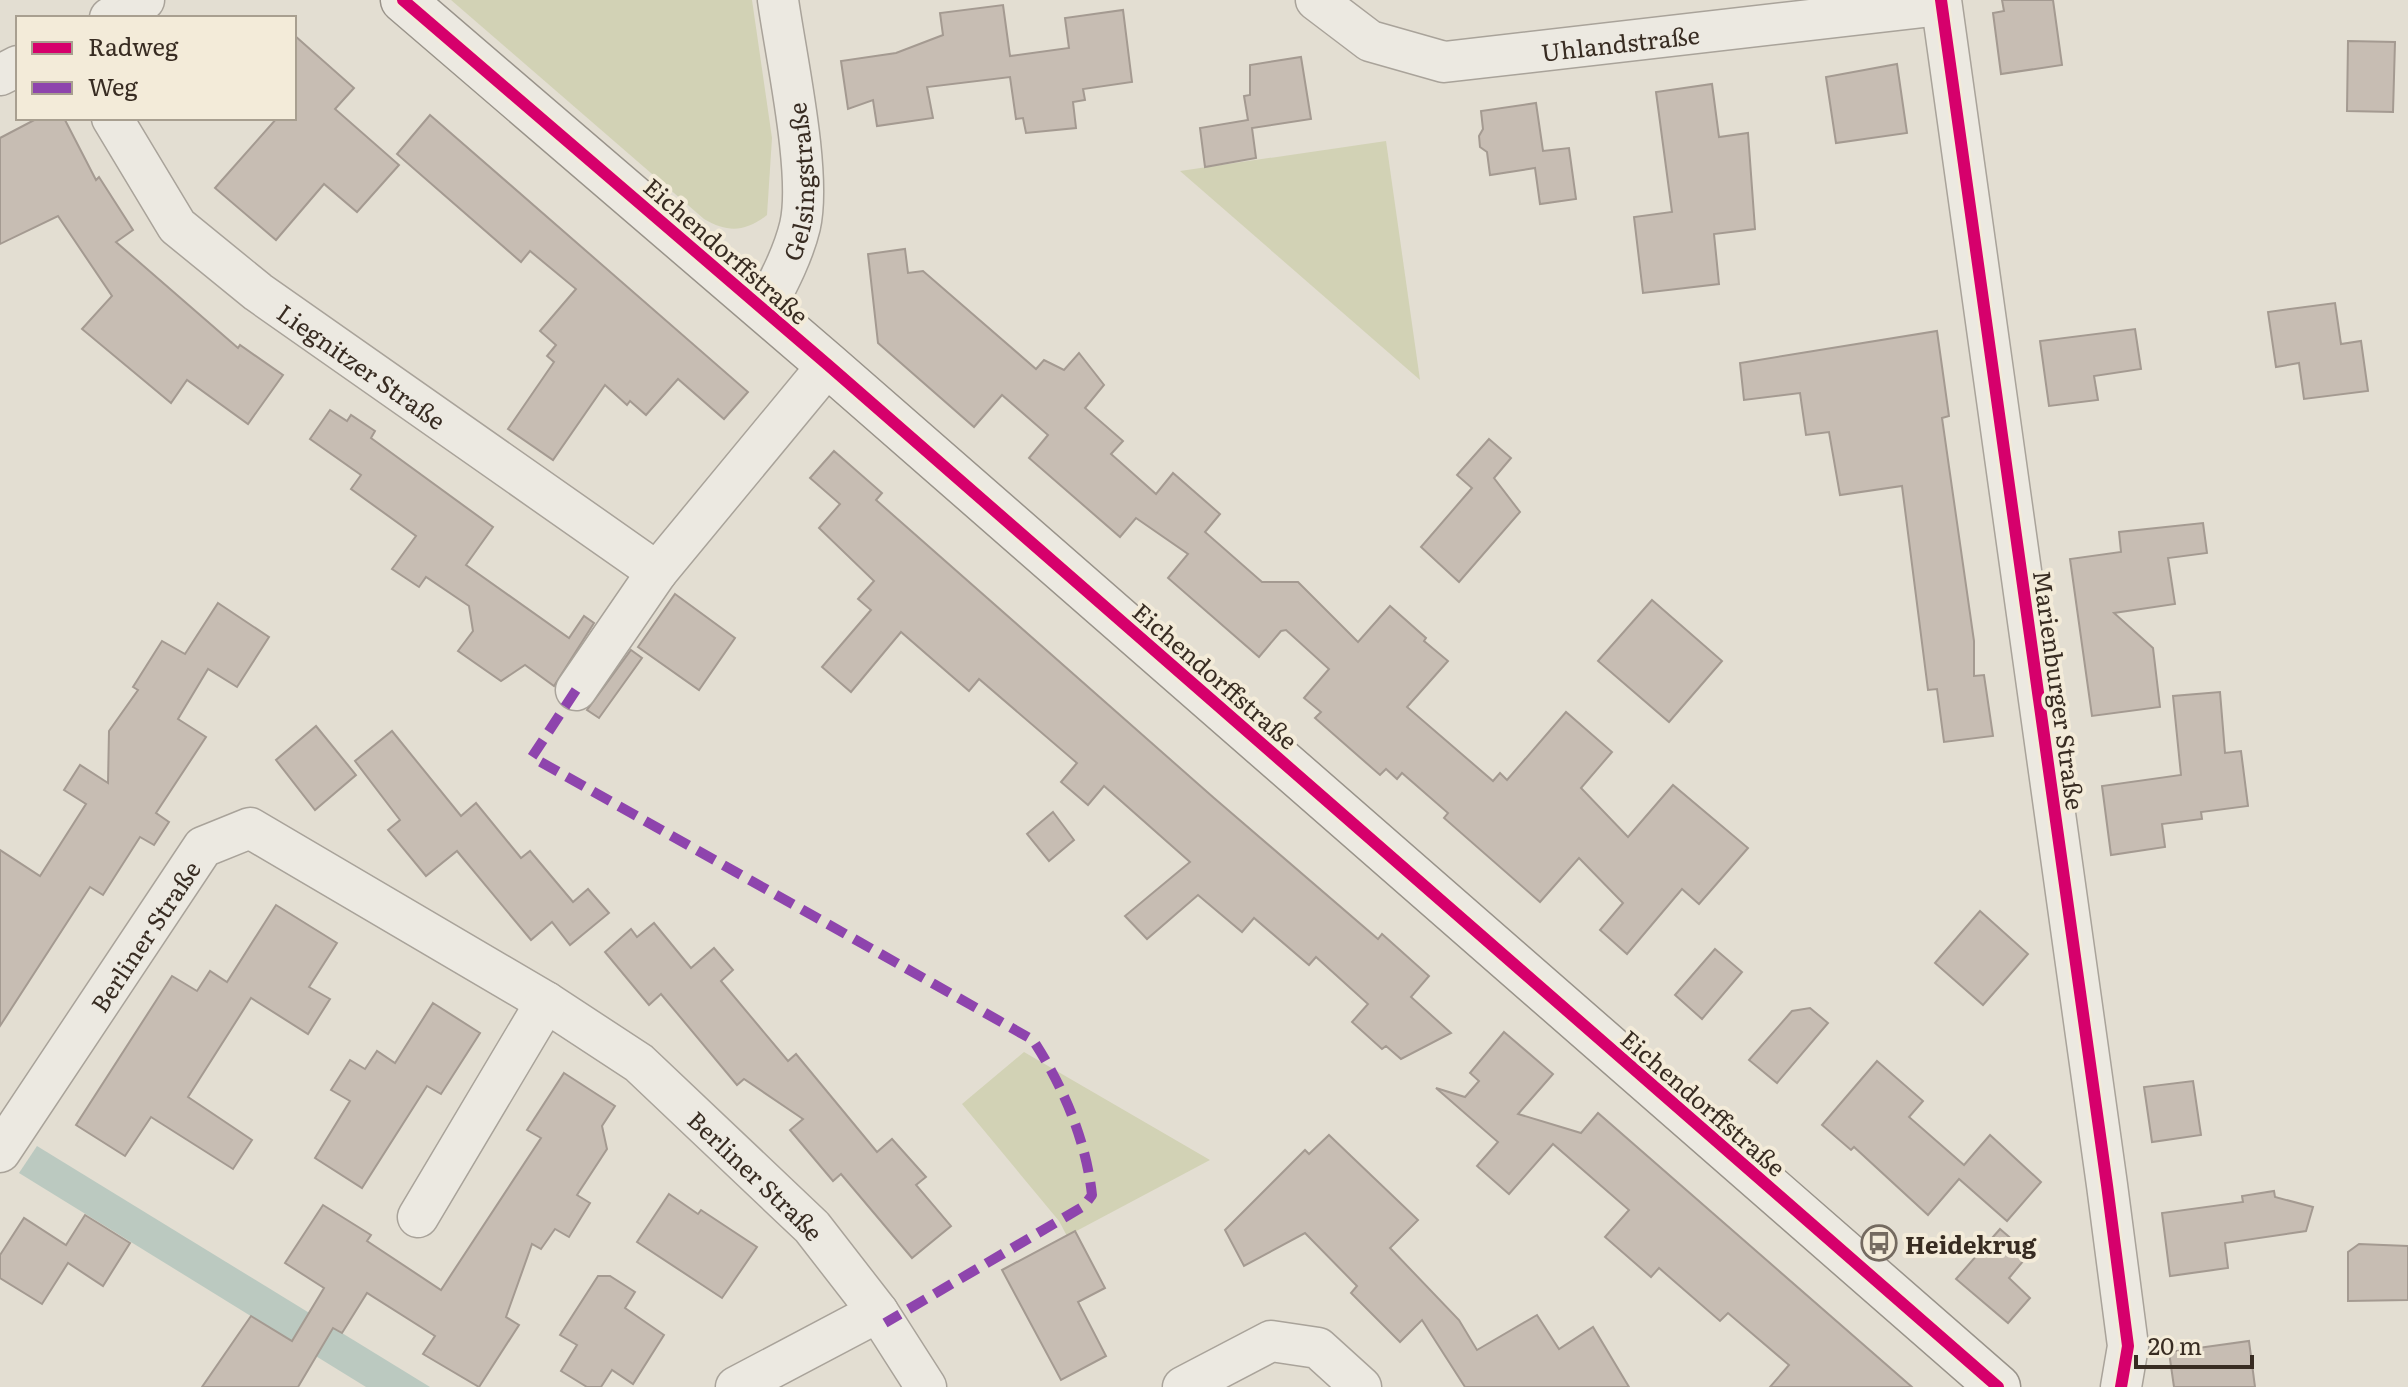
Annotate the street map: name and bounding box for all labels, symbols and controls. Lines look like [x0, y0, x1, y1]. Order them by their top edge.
street label: Uhlandstraße [1539, 15, 1701, 68]
legend [16, 16, 296, 120]
text: Radweg [88, 28, 179, 63]
text: Weg [88, 68, 139, 103]
street label: Gelsingstraße [773, 100, 821, 265]
street label: Eichendorffstraße [637, 168, 817, 332]
street label: Liegnitzer Straße [271, 294, 454, 437]
street label: Marienburger Straße [2026, 568, 2094, 812]
street label: Eichendorffstraße [1126, 593, 1306, 757]
street label: Berliner Straße [81, 853, 207, 1018]
street label: Eichendorffstraße [1614, 1020, 1794, 1184]
street label: Berliner Straße [681, 1102, 833, 1247]
bus stop icon: Heidekrug [1860, 1224, 1898, 1262]
place label: Heidekrug [1905, 1226, 2037, 1261]
scale bar [2136, 1319, 2252, 1369]
text: 20 m [2148, 1327, 2202, 1362]

